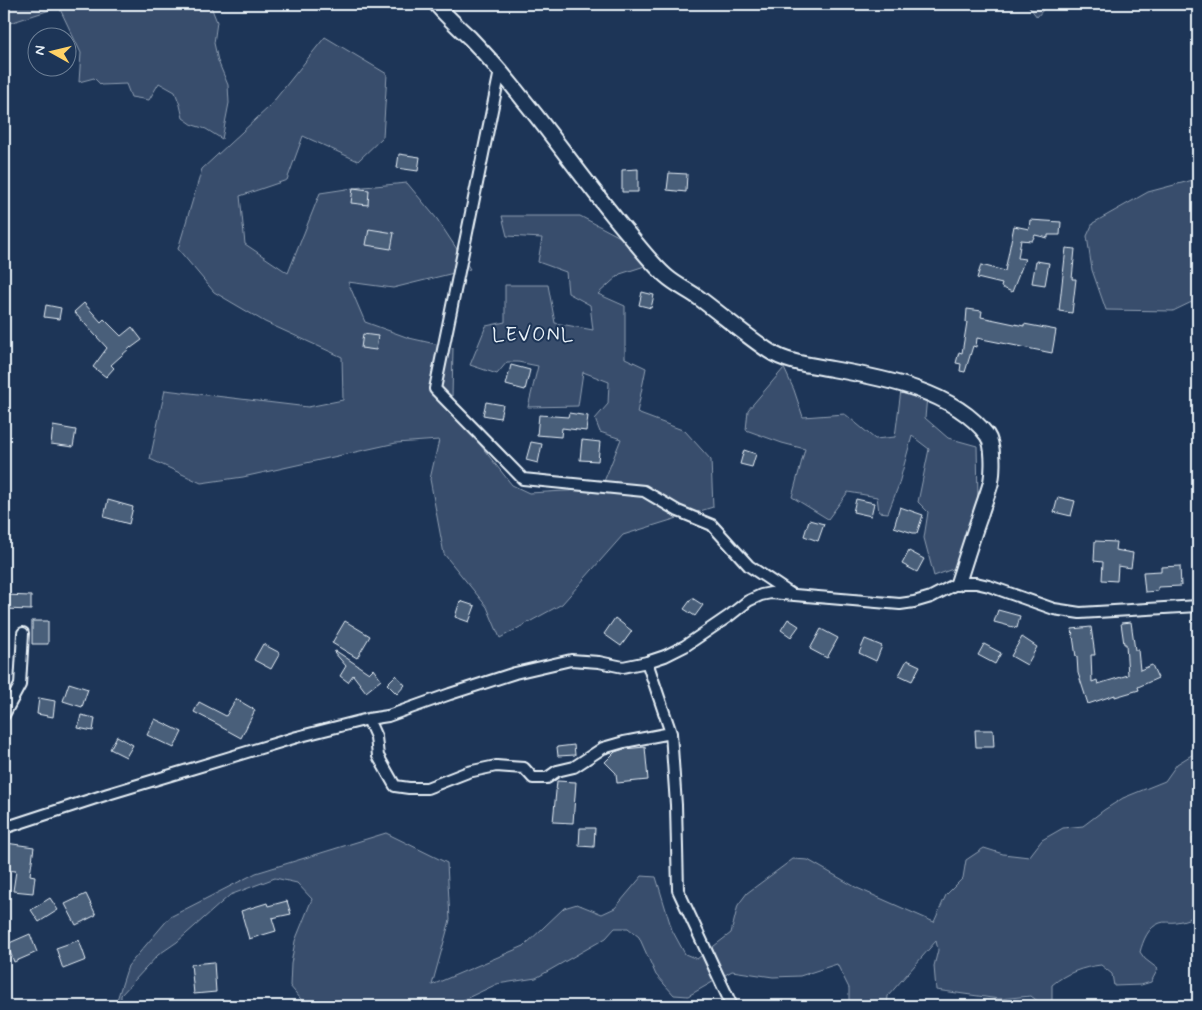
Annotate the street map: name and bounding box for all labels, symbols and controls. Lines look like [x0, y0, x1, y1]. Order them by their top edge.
north arrow [28, 28, 78, 78]
text: N [31, 44, 50, 56]
district label: LEVONL [492, 322, 574, 349]

